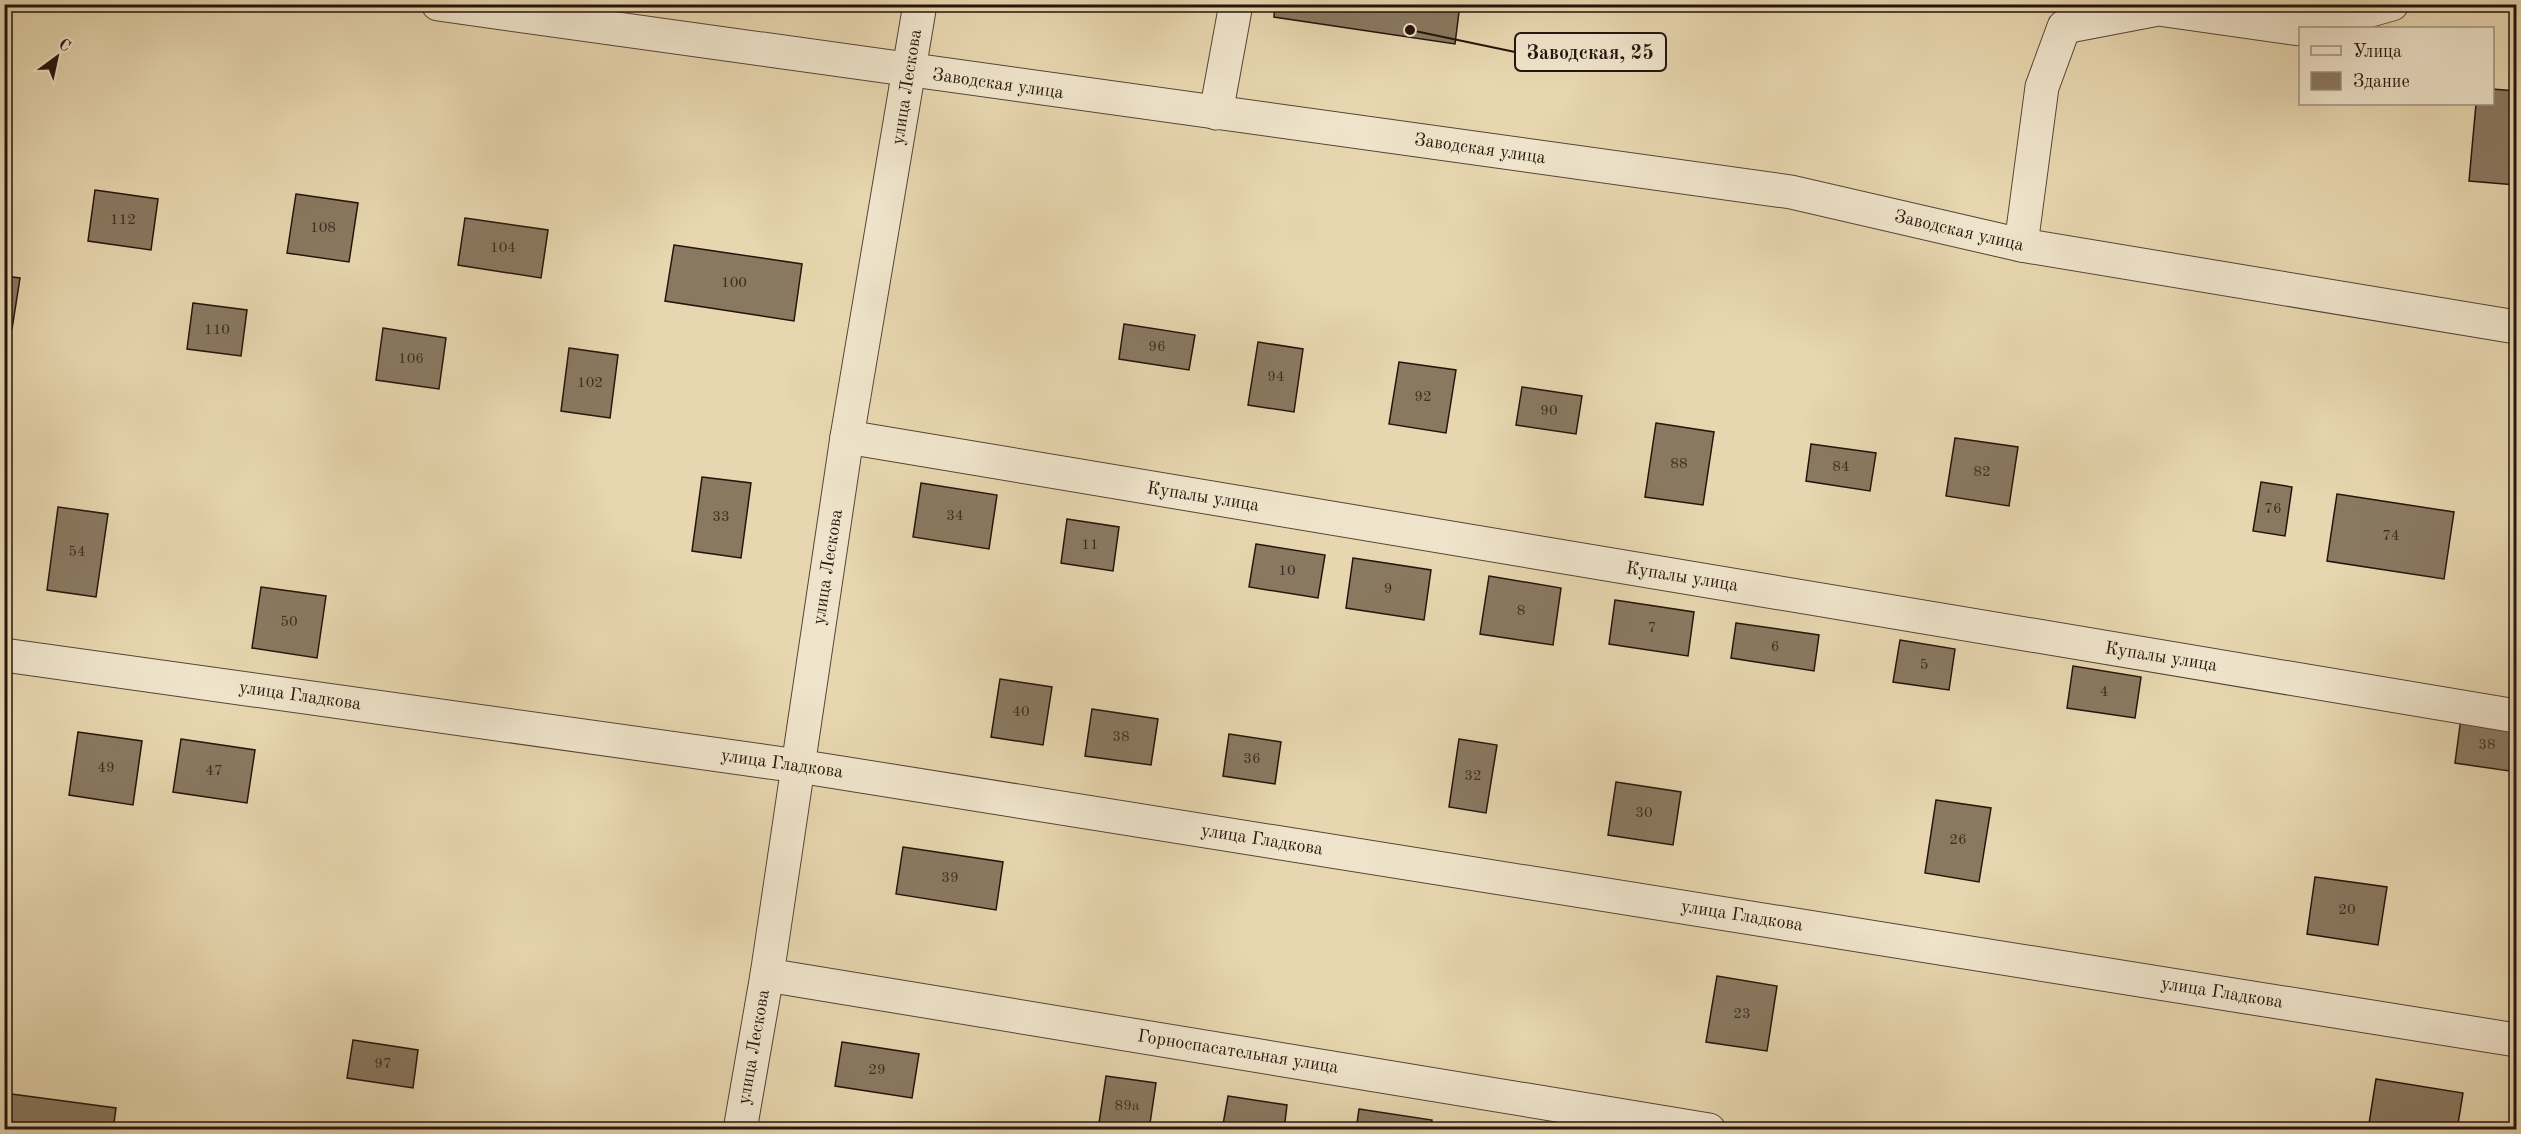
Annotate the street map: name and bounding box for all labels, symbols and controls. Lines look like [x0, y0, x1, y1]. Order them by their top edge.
north arrow [27, 27, 87, 87]
legend [2299, 27, 2494, 105]
street label: улица Лескова [889, 28, 925, 146]
callout: Заводская, 25 [1515, 33, 1666, 71]
text: С [55, 37, 73, 56]
text: Заводская, 25 [1526, 43, 1654, 64]
text: Улица [2353, 43, 2402, 61]
street label: Заводская улица [931, 66, 1065, 102]
text: Здание [2353, 73, 2410, 91]
street label: Заводская улица [1413, 131, 1547, 167]
street label: Заводская улица [1893, 207, 2026, 255]
house number: 112 [110, 213, 136, 228]
house number: 108 [310, 221, 336, 236]
house number: 104 [490, 241, 516, 256]
house number: 100 [721, 276, 747, 291]
house number: 110 [204, 323, 230, 338]
house number: 96 [1148, 340, 1166, 355]
house number: 106 [398, 352, 424, 367]
house number: 94 [1267, 370, 1285, 385]
house number: 102 [577, 376, 603, 391]
house number: 92 [1414, 390, 1432, 405]
house number: 90 [1540, 404, 1558, 419]
house number: 88 [1670, 457, 1688, 472]
house number: 84 [1832, 460, 1850, 475]
house number: 82 [1973, 465, 1991, 480]
street label: Купалы улица [1146, 479, 1261, 515]
house number: 76 [2264, 502, 2282, 517]
street label: улица Лескова [810, 508, 846, 626]
house number: 34 [946, 509, 964, 524]
house number: 33 [712, 510, 730, 525]
house number: 74 [2382, 529, 2400, 544]
house number: 11 [1081, 538, 1099, 553]
house number: 54 [68, 545, 86, 560]
street label: Купалы улица [1625, 559, 1740, 595]
house number: 10 [1278, 564, 1296, 579]
house number: 9 [1384, 582, 1392, 597]
house number: 8 [1517, 604, 1525, 619]
house number: 50 [280, 615, 298, 630]
house number: 7 [1648, 621, 1656, 636]
street label: Купалы улица [2104, 639, 2219, 675]
house number: 6 [1771, 640, 1779, 655]
house number: 5 [1920, 658, 1928, 673]
street label: улица Гладкова [238, 679, 362, 714]
house number: 4 [2100, 685, 2108, 700]
house number: 40 [1012, 705, 1030, 720]
house number: 38 [1112, 730, 1130, 745]
house number: 38 [2478, 738, 2496, 753]
street label: улица Гладкова [720, 747, 844, 782]
house number: 36 [1243, 752, 1261, 767]
house number: 49 [97, 761, 115, 776]
house number: 47 [205, 764, 223, 779]
house number: 32 [1464, 769, 1482, 784]
house number: 30 [1635, 806, 1653, 821]
street label: улица Гладкова [1200, 821, 1324, 859]
house number: 26 [1949, 833, 1967, 848]
house number: 39 [941, 871, 959, 886]
street label: улица Гладкова [1680, 897, 1804, 935]
house number: 20 [2338, 903, 2356, 918]
street label: улица Гладкова [2160, 974, 2284, 1012]
street label: улица Лескова [735, 988, 773, 1106]
house number: 23 [1733, 1007, 1751, 1022]
street label: Горноспасательная улица [1136, 1027, 1340, 1077]
house number: 97 [374, 1057, 392, 1072]
house number: 29 [868, 1063, 886, 1078]
house number: 89а [1115, 1099, 1140, 1114]

